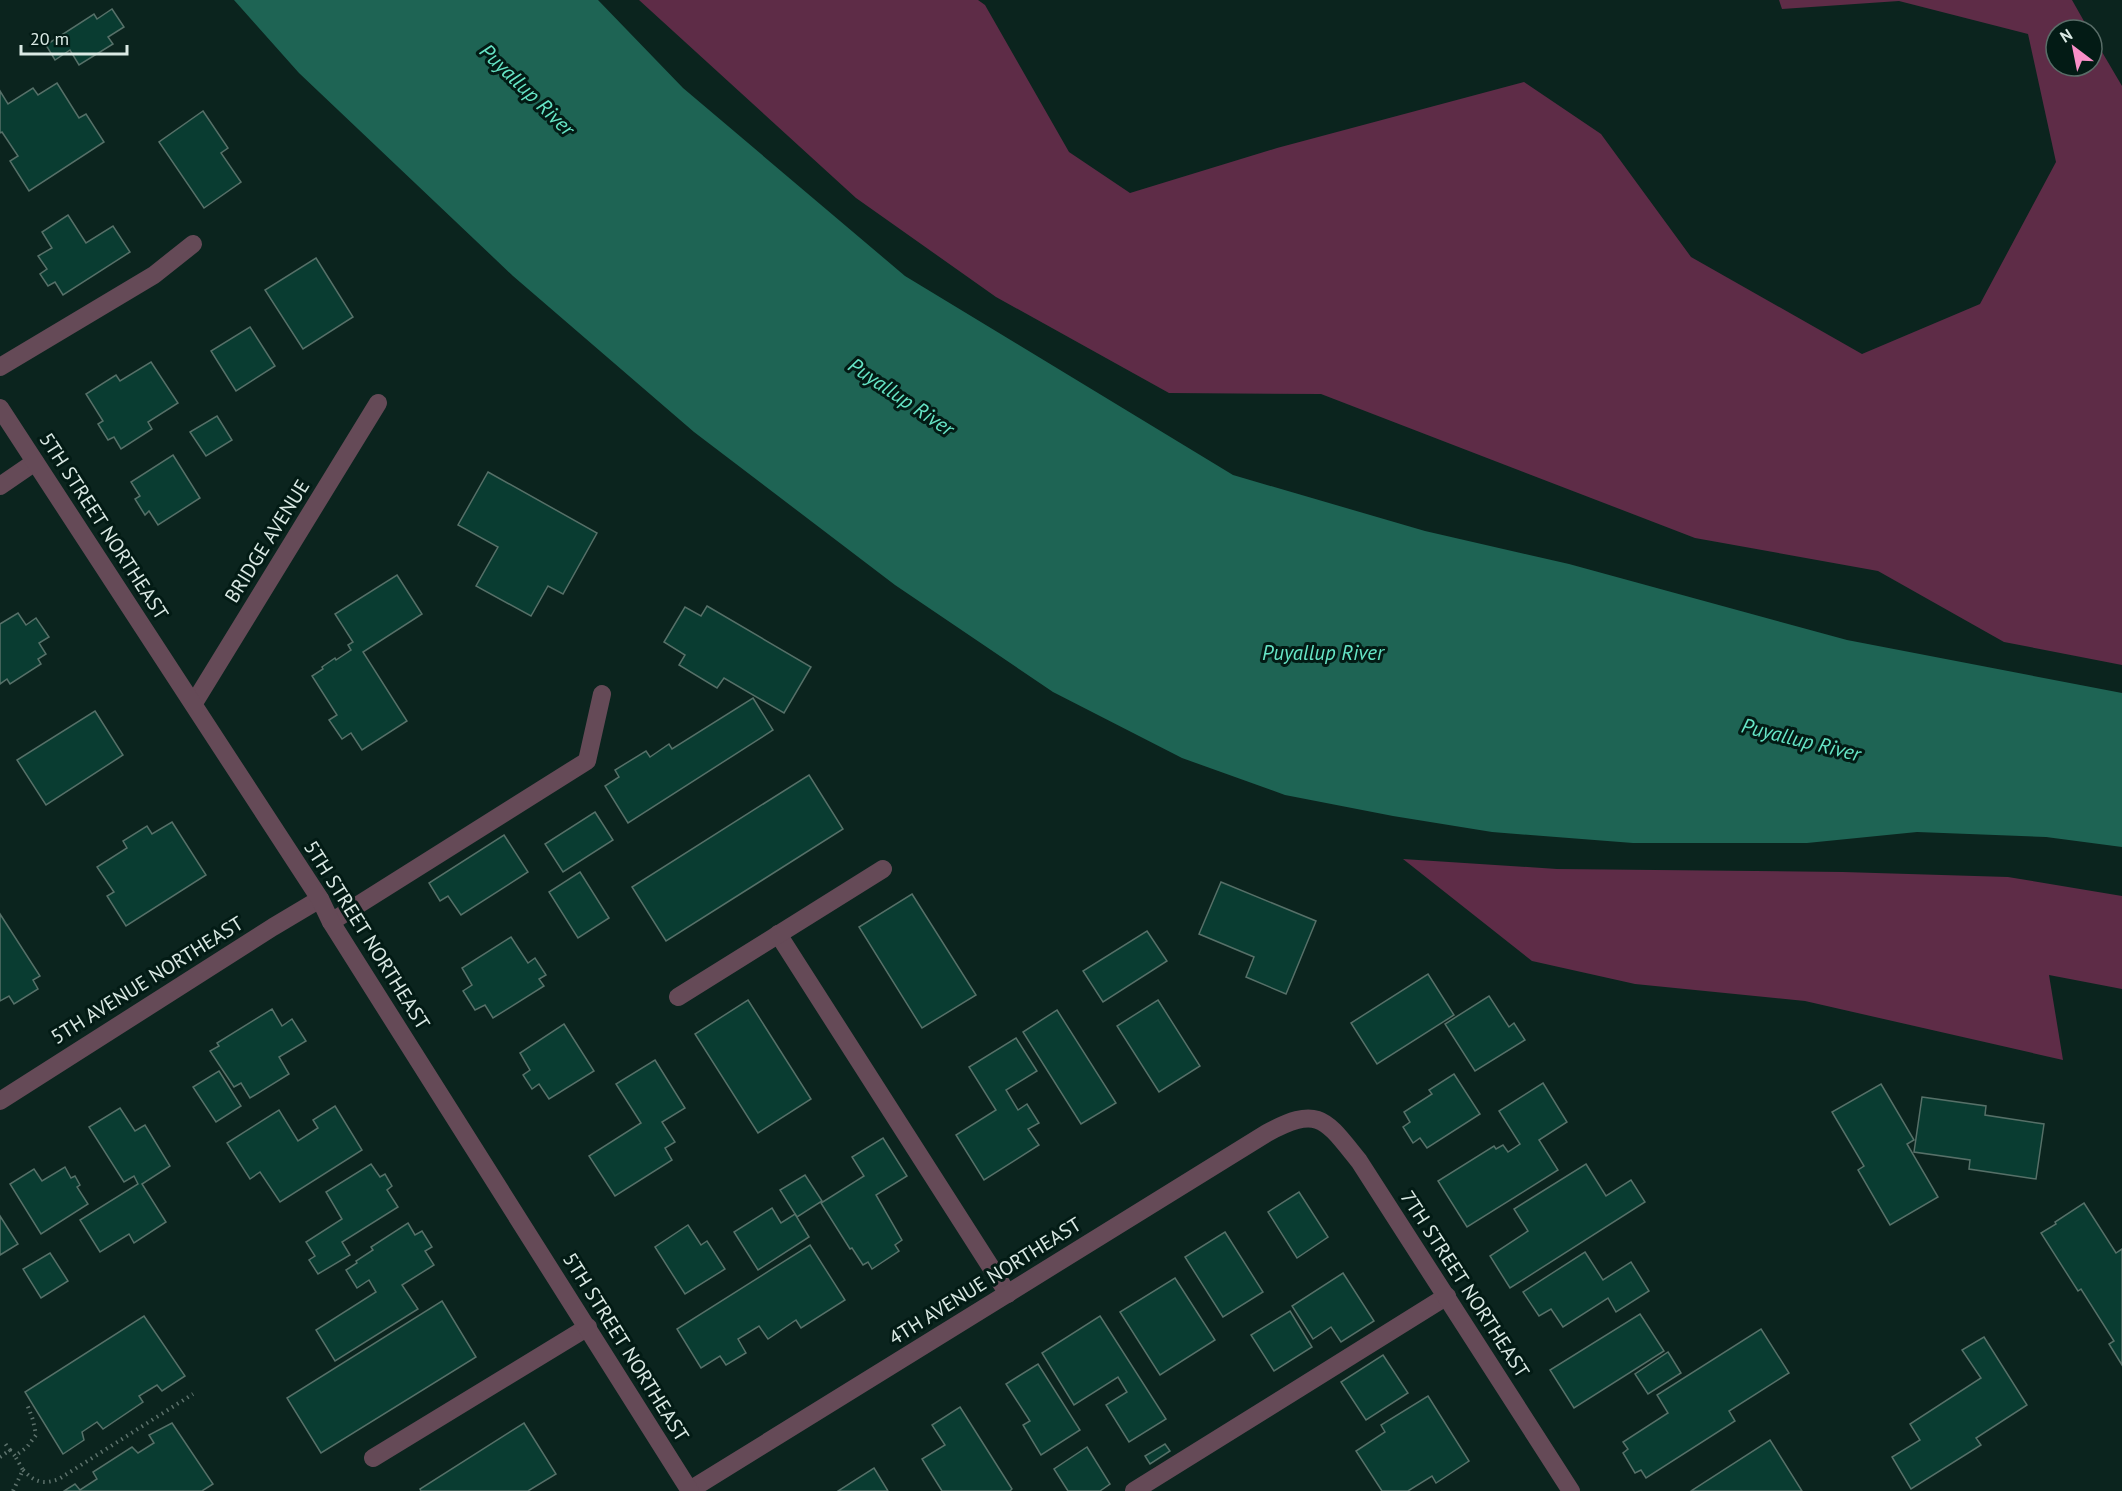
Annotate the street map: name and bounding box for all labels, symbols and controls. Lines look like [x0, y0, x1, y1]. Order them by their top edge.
scale bar [21, 18, 128, 56]
north arrow [2044, 18, 2104, 78]
text: N [2056, 24, 2076, 47]
text: 20 m [30, 27, 69, 50]
water label: Puyallup River [474, 38, 582, 143]
water label: Puyallup River [843, 351, 961, 443]
street label: 5TH STREET NORTHEAST [34, 428, 174, 624]
street label: BRIDGE AVENUE [219, 475, 315, 607]
water label: Puyallup River [1262, 639, 1386, 666]
water label: Puyallup River [1739, 712, 1866, 768]
street label: 5TH STREET NORTHEAST [298, 836, 436, 1034]
street label: 5TH AVENUE NORTHEAST [46, 910, 248, 1050]
street label: 7TH STREET NORTHEAST [1395, 1186, 1535, 1382]
street label: 4TH AVENUE NORTHEAST [884, 1211, 1086, 1351]
street label: 5TH STREET NORTHEAST [557, 1248, 695, 1446]

